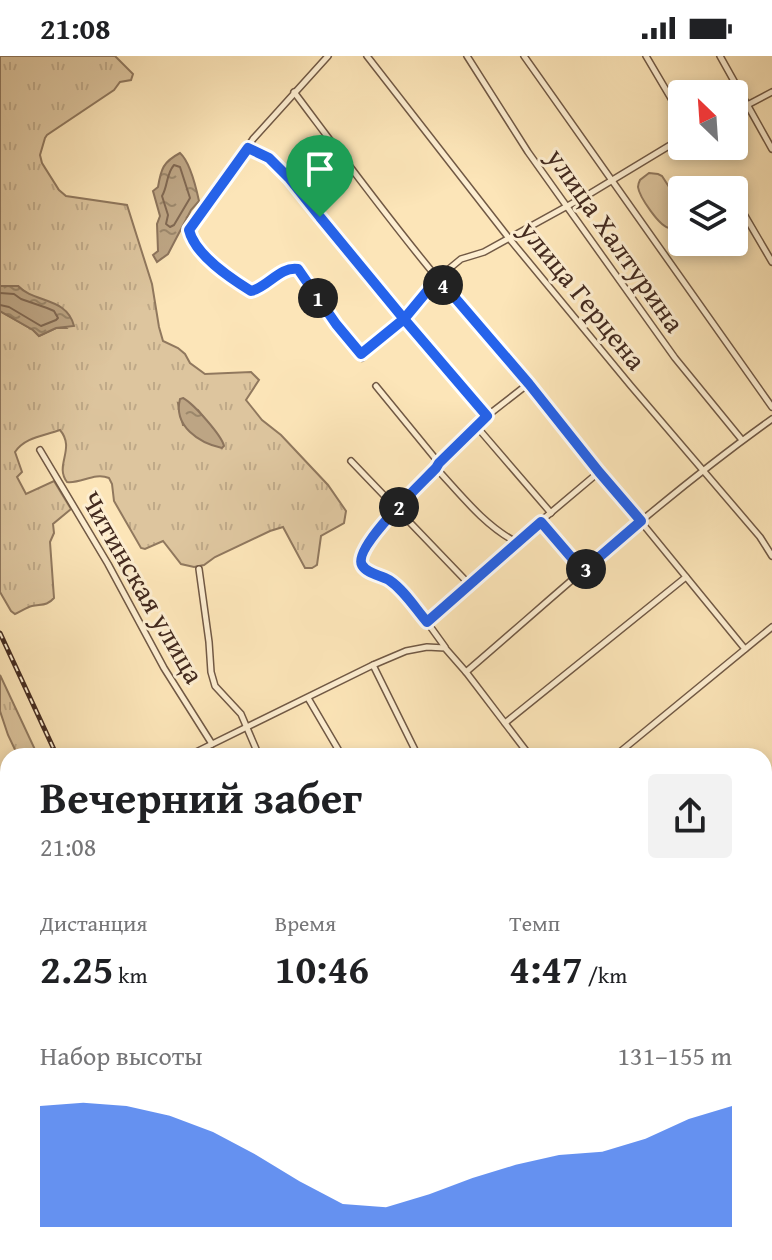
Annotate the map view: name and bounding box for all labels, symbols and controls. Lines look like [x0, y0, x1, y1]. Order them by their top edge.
text: 21:08 [40, 6, 111, 50]
north arrow [668, 80, 748, 160]
map controls [668, 80, 748, 256]
pin [286, 135, 354, 217]
street label: улица Халтурина [537, 138, 696, 341]
icon: arrive [298, 147, 342, 191]
button: layers [668, 176, 748, 256]
street label: улица Герцена [509, 210, 657, 379]
pin: 4 [423, 265, 463, 305]
text: 4 [437, 269, 449, 301]
pin: 1 [298, 278, 338, 318]
text: 1 [312, 282, 324, 314]
street label: Читинская улица [72, 483, 216, 691]
pin: 2 [379, 487, 419, 527]
text: 2 [393, 491, 405, 523]
pin: 3 [566, 549, 606, 589]
text: 3 [580, 553, 592, 585]
text: Вечерний забег [40, 765, 362, 829]
button: share [648, 774, 732, 858]
text: 21:08 [40, 827, 96, 866]
text: Дистанция [40, 907, 148, 939]
text: Время [275, 907, 336, 939]
text: Темп [509, 907, 560, 939]
text: 2.25 [40, 939, 113, 998]
text: 10:46 [275, 939, 369, 998]
text: 4:47 [509, 939, 583, 998]
text: km [113, 959, 147, 991]
text: /km [583, 959, 627, 991]
text: Набор высоты [40, 1036, 202, 1075]
text: 131–155 m [618, 1036, 732, 1075]

